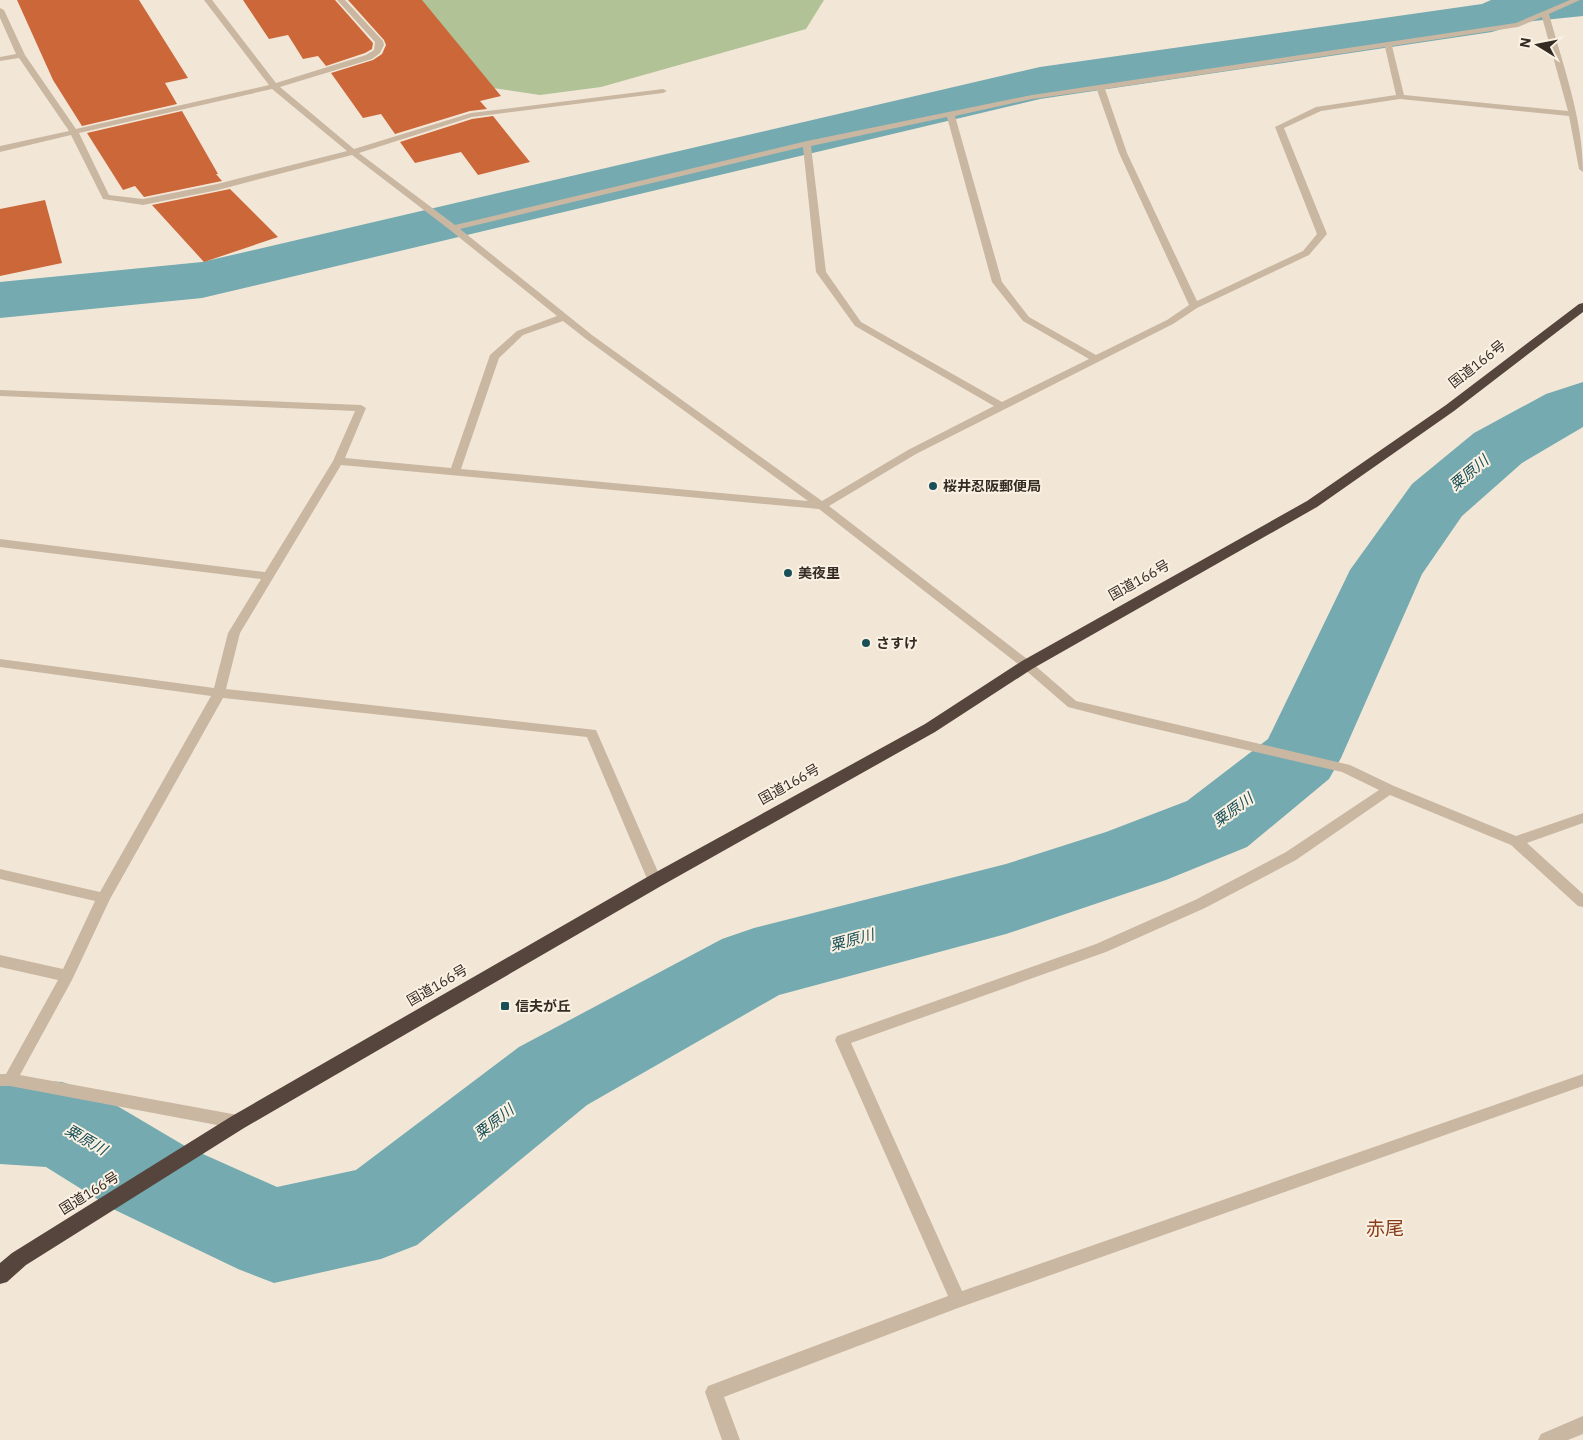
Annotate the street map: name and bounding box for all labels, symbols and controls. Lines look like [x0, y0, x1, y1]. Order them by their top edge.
north arrow [1513, 20, 1563, 70]
text: N [1515, 36, 1535, 49]
street label: 国道166号 [1445, 336, 1509, 392]
water label: 粟原川 [1445, 450, 1494, 494]
place label: 桜井忍阪郵便局 [943, 477, 1041, 495]
marker: 桜井忍阪郵便局 [927, 480, 939, 492]
street label: 国道166号 [1105, 556, 1173, 604]
place label: 美夜里 [798, 564, 840, 582]
marker: 美夜里 [782, 567, 794, 579]
place label: さすけ [876, 634, 918, 652]
marker: さすけ [860, 637, 872, 649]
street label: 国道166号 [755, 760, 823, 808]
water label: 粟原川 [1209, 788, 1258, 831]
water label: 粟原川 [828, 924, 878, 955]
street label: 国道166号 [403, 960, 471, 1010]
place label: 信夫が丘 [515, 997, 571, 1015]
marker: 信夫が丘 [499, 1000, 511, 1012]
water label: 粟原川 [470, 1099, 519, 1143]
water label: 粟原川 [62, 1120, 112, 1160]
street label: 国道166号 [56, 1168, 122, 1218]
district label: 赤尾 [1366, 1216, 1404, 1240]

